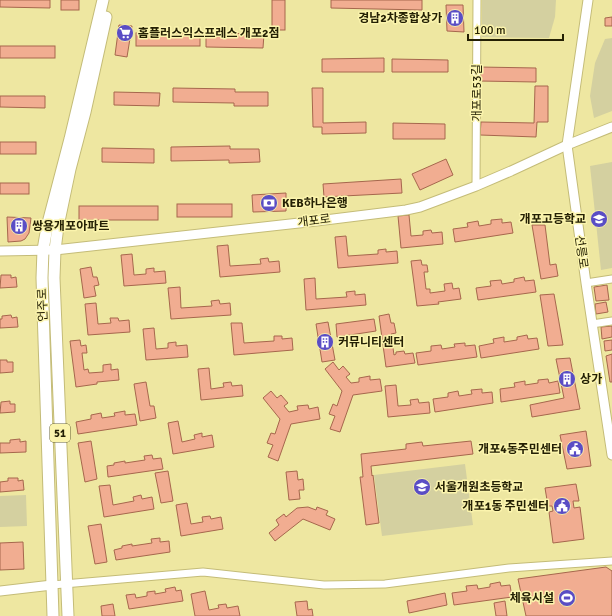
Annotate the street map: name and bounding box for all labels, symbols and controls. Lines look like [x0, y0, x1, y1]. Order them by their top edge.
building icon: 경남2차종합상가 [445, 8, 465, 28]
place label: 경남2차종합상가 [358, 11, 442, 26]
scale bar [468, 16, 563, 42]
supermarket icon: 홈플러스익스프레스 개포2점 [115, 23, 135, 43]
text: 100 m [474, 23, 506, 38]
place label: 홈플러스익스프레스 개포2점 [138, 26, 280, 41]
street label: 개포로53길 [470, 64, 485, 122]
bank icon: KEB하나은행 [259, 193, 279, 213]
place label: KEB하나은행 [282, 196, 348, 211]
school or university icon: 개포고등학교 [589, 209, 609, 229]
street label: 개포로 [297, 212, 331, 230]
place label: 개포고등학교 [520, 212, 586, 227]
building icon: 쌍용개포아파트 [9, 216, 29, 236]
place label: 쌍용개포아파트 [32, 219, 109, 234]
street label: 선릉로 [571, 235, 591, 269]
street label: 언주로 [35, 288, 51, 322]
building icon: 커뮤니티센터 [315, 332, 335, 352]
place label: 커뮤니티센터 [338, 335, 404, 350]
building icon: 상가 [557, 369, 577, 389]
place label: 상가 [580, 372, 602, 387]
road number: 51 [50, 424, 70, 442]
public building icon: 개포4동주민센터 [565, 439, 585, 459]
place label: 개포4동주민센터 [478, 442, 562, 457]
school or university icon: 서울개원초등학교 [412, 477, 432, 497]
place label: 서울개원초등학교 [435, 480, 523, 495]
public building icon: 개포1동 주민센터 [552, 496, 572, 516]
place label: 개포1동 주민센터 [463, 499, 549, 514]
sports icon: 체육시설 [557, 588, 577, 608]
place label: 체육시설 [510, 591, 554, 606]

